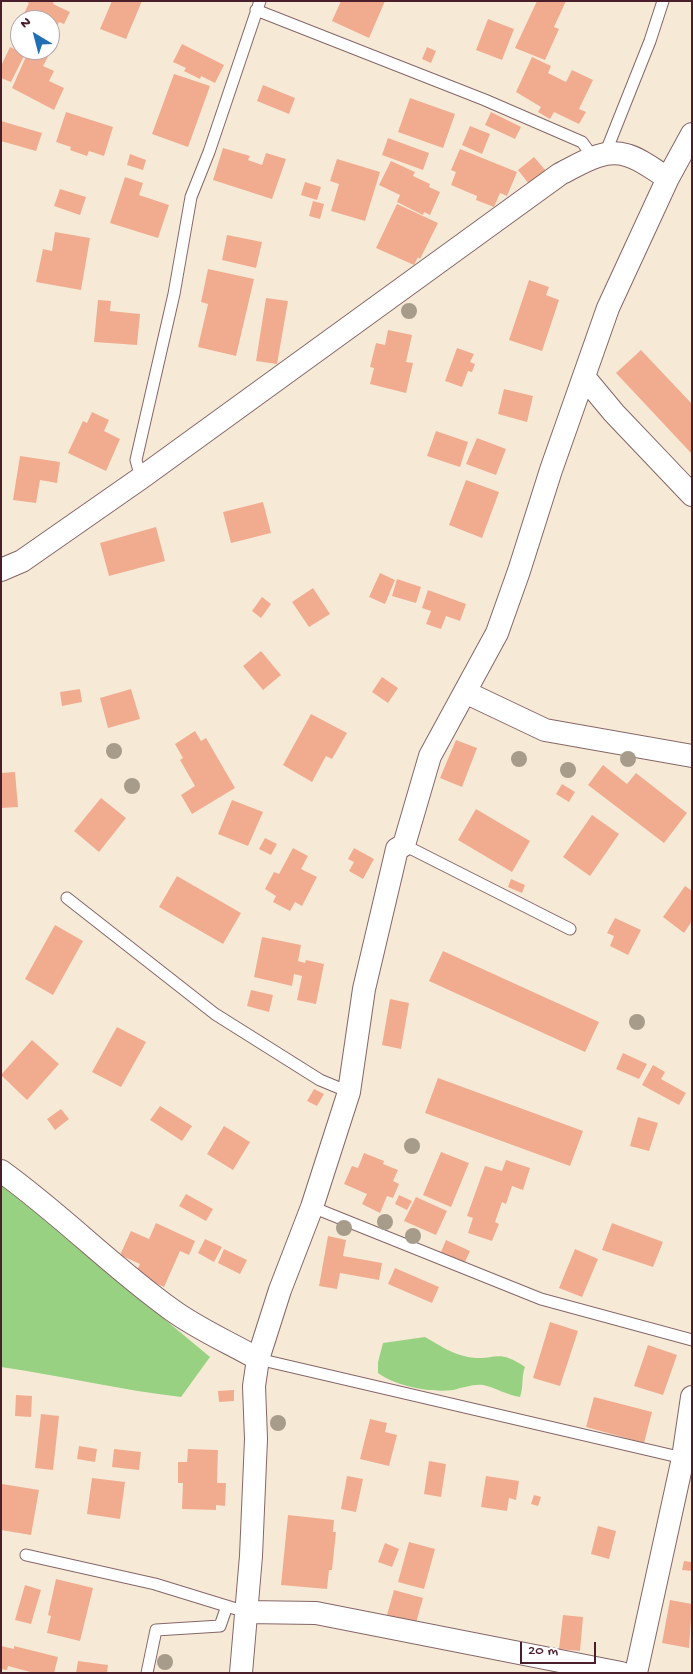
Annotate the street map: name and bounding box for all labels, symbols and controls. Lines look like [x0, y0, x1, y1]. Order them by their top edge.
north arrow [10, 10, 60, 60]
text: N [18, 14, 35, 33]
scale bar [523, 1632, 599, 1664]
text: 20 m [528, 1642, 558, 1660]

